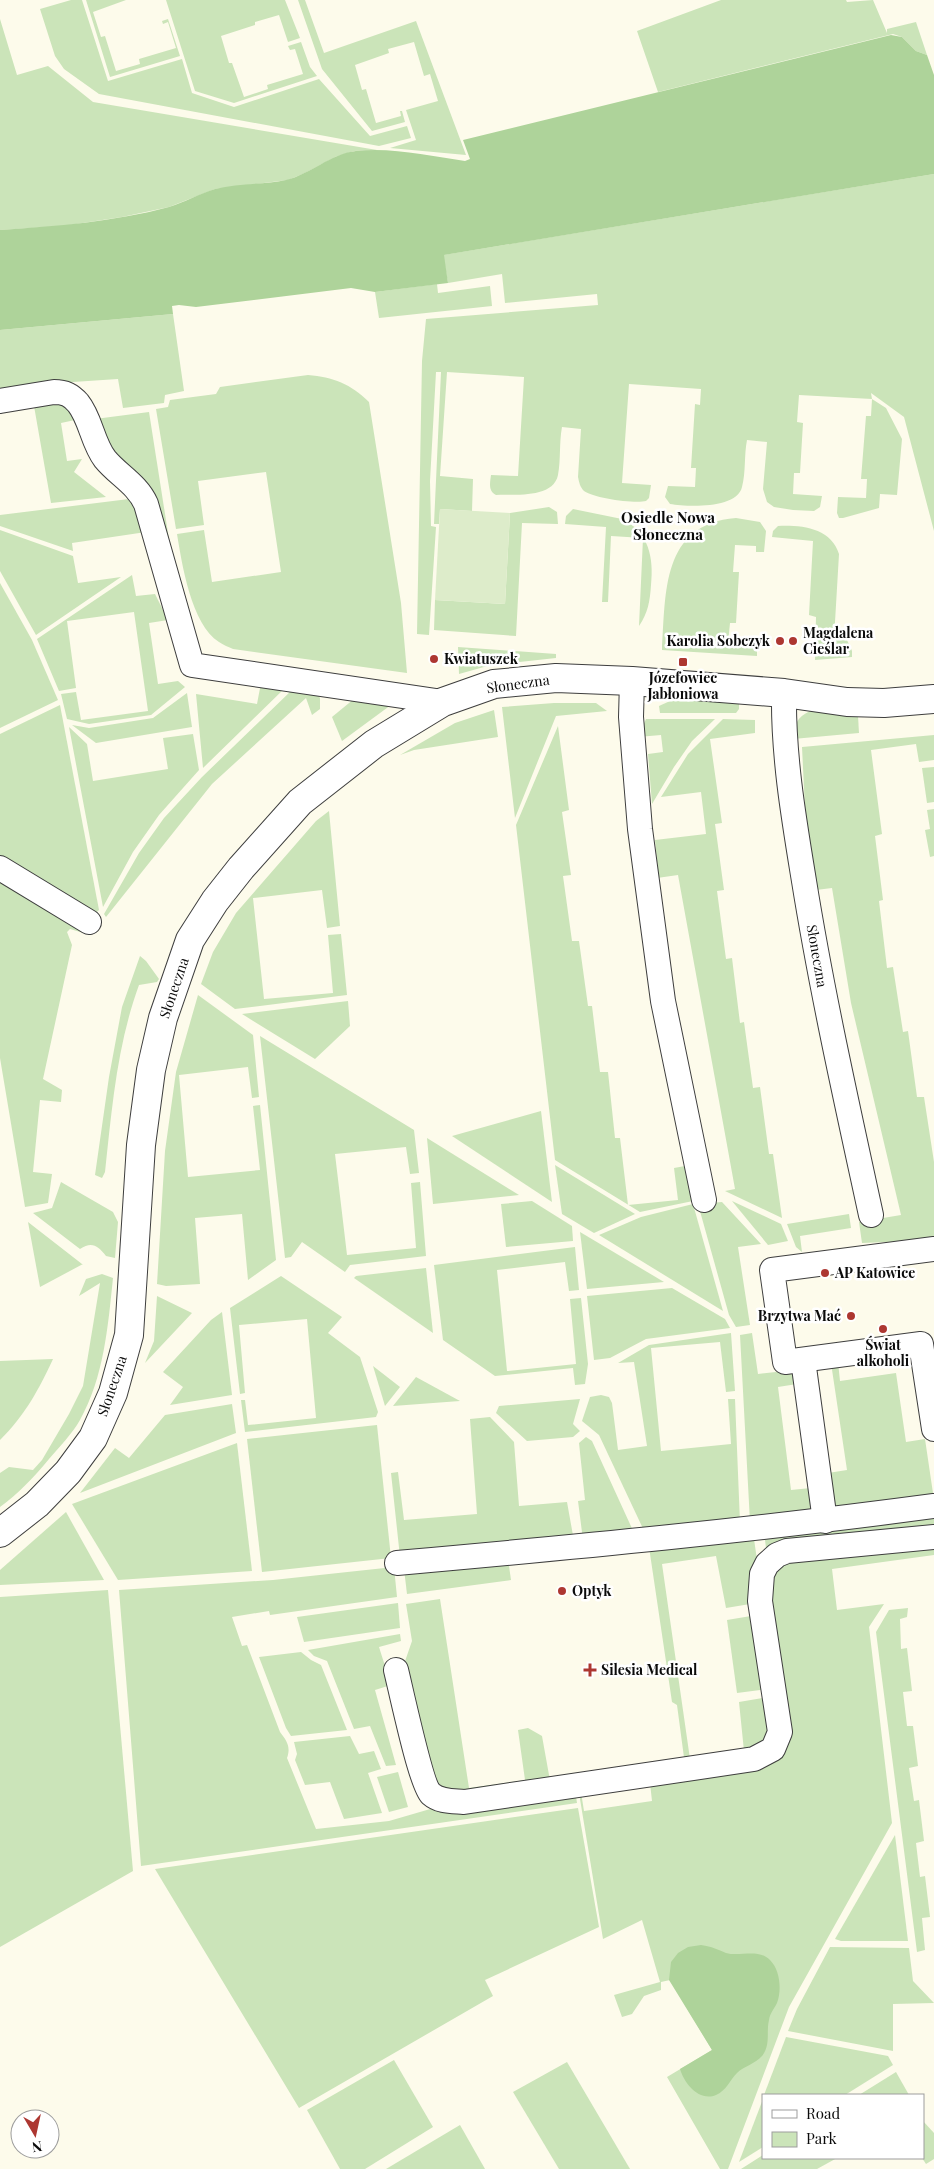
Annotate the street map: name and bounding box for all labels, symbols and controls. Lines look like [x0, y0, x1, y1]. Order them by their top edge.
district label: Osiedle Nowa Słoneczna [621, 507, 715, 544]
place label: Magdalena Cieślar [803, 623, 874, 658]
place label: Karolia Sobczyk [667, 631, 771, 650]
marker: Karolia Sobczyk [774, 635, 786, 647]
marker: Magdalena Cieślar [787, 635, 799, 647]
place label: Kwiatuszek [444, 649, 519, 668]
marker: Kwiatuszek [428, 653, 440, 665]
marker: Józefowiec Jabłoniowa [677, 656, 689, 668]
place label: Józefowiec Jabłoniowa [646, 668, 719, 703]
street label: Słoneczna [485, 670, 551, 697]
street label: Słoneczna [803, 923, 832, 989]
street label: Słoneczna [154, 955, 193, 1021]
place label: AP Katowice [834, 1263, 915, 1282]
marker: AP Katowice [819, 1267, 831, 1279]
place label: Brzytwa Mać [758, 1306, 841, 1325]
marker: Brzytwa Mać [845, 1310, 857, 1322]
marker: Świat alkoholi [877, 1323, 889, 1335]
place label: Świat alkoholi [857, 1335, 910, 1370]
street label: Słoneczna [92, 1353, 131, 1419]
place label: Optyk [572, 1581, 612, 1600]
marker: Optyk [556, 1585, 568, 1597]
place label: Silesia Medical [601, 1660, 698, 1679]
marker: Silesia Medical [583, 1663, 597, 1677]
legend [762, 2094, 924, 2159]
text: Road [806, 2103, 840, 2123]
north arrow [10, 2109, 60, 2159]
text: Park [806, 2128, 838, 2148]
text: N [31, 2137, 44, 2158]

